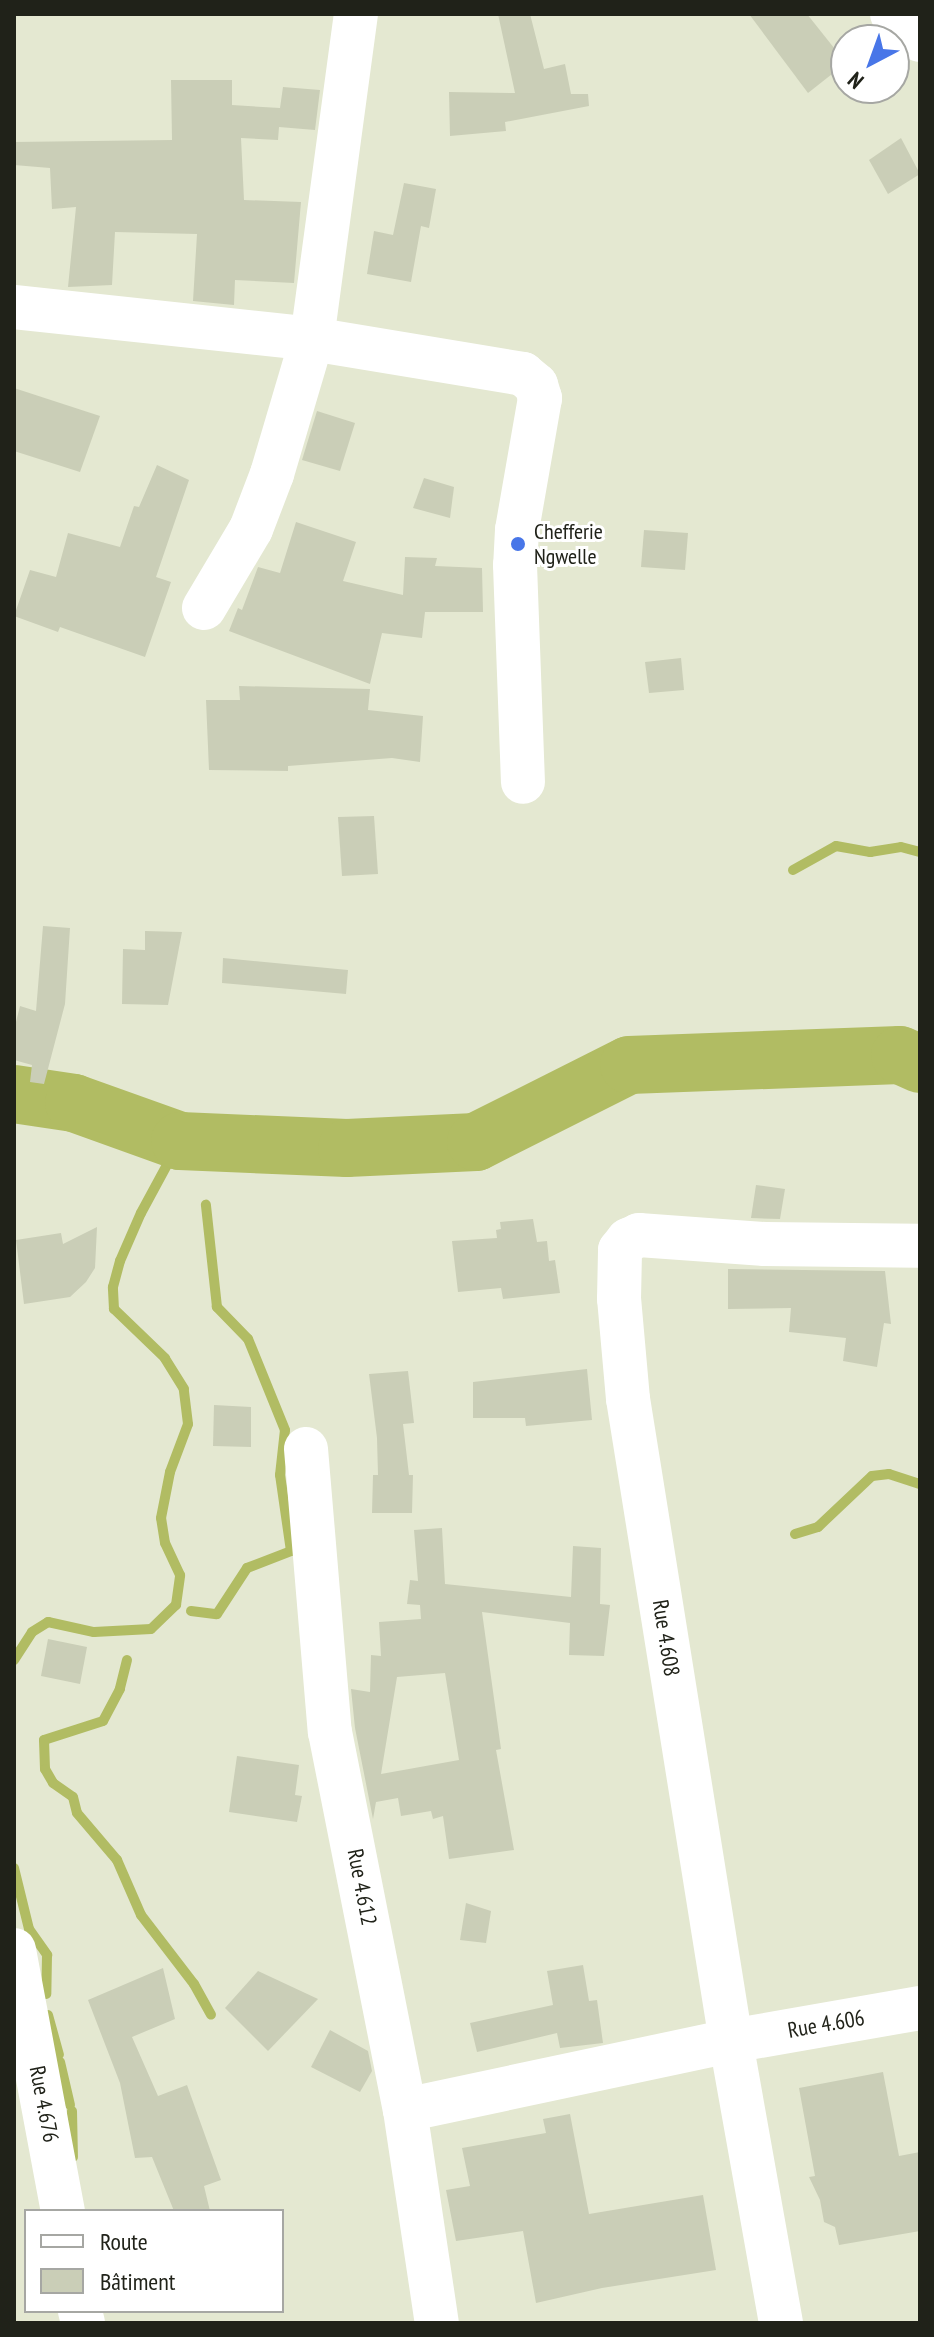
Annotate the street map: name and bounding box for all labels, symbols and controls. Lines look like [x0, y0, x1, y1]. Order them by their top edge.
north arrow [830, 24, 910, 104]
text: N [842, 66, 869, 95]
place label: Chefferie Ngwelle [534, 518, 603, 570]
marker: Chefferie Ngwelle [509, 535, 527, 553]
street label: Rue 4.608 [647, 1598, 685, 1678]
street label: Rue 4.612 [342, 1847, 382, 1927]
street label: Rue 4.606 [786, 2004, 866, 2044]
street label: Rue 4.676 [24, 2064, 64, 2144]
legend [24, 2209, 284, 2313]
text: Route [100, 2226, 148, 2257]
text: Bâtiment [100, 2266, 175, 2297]

